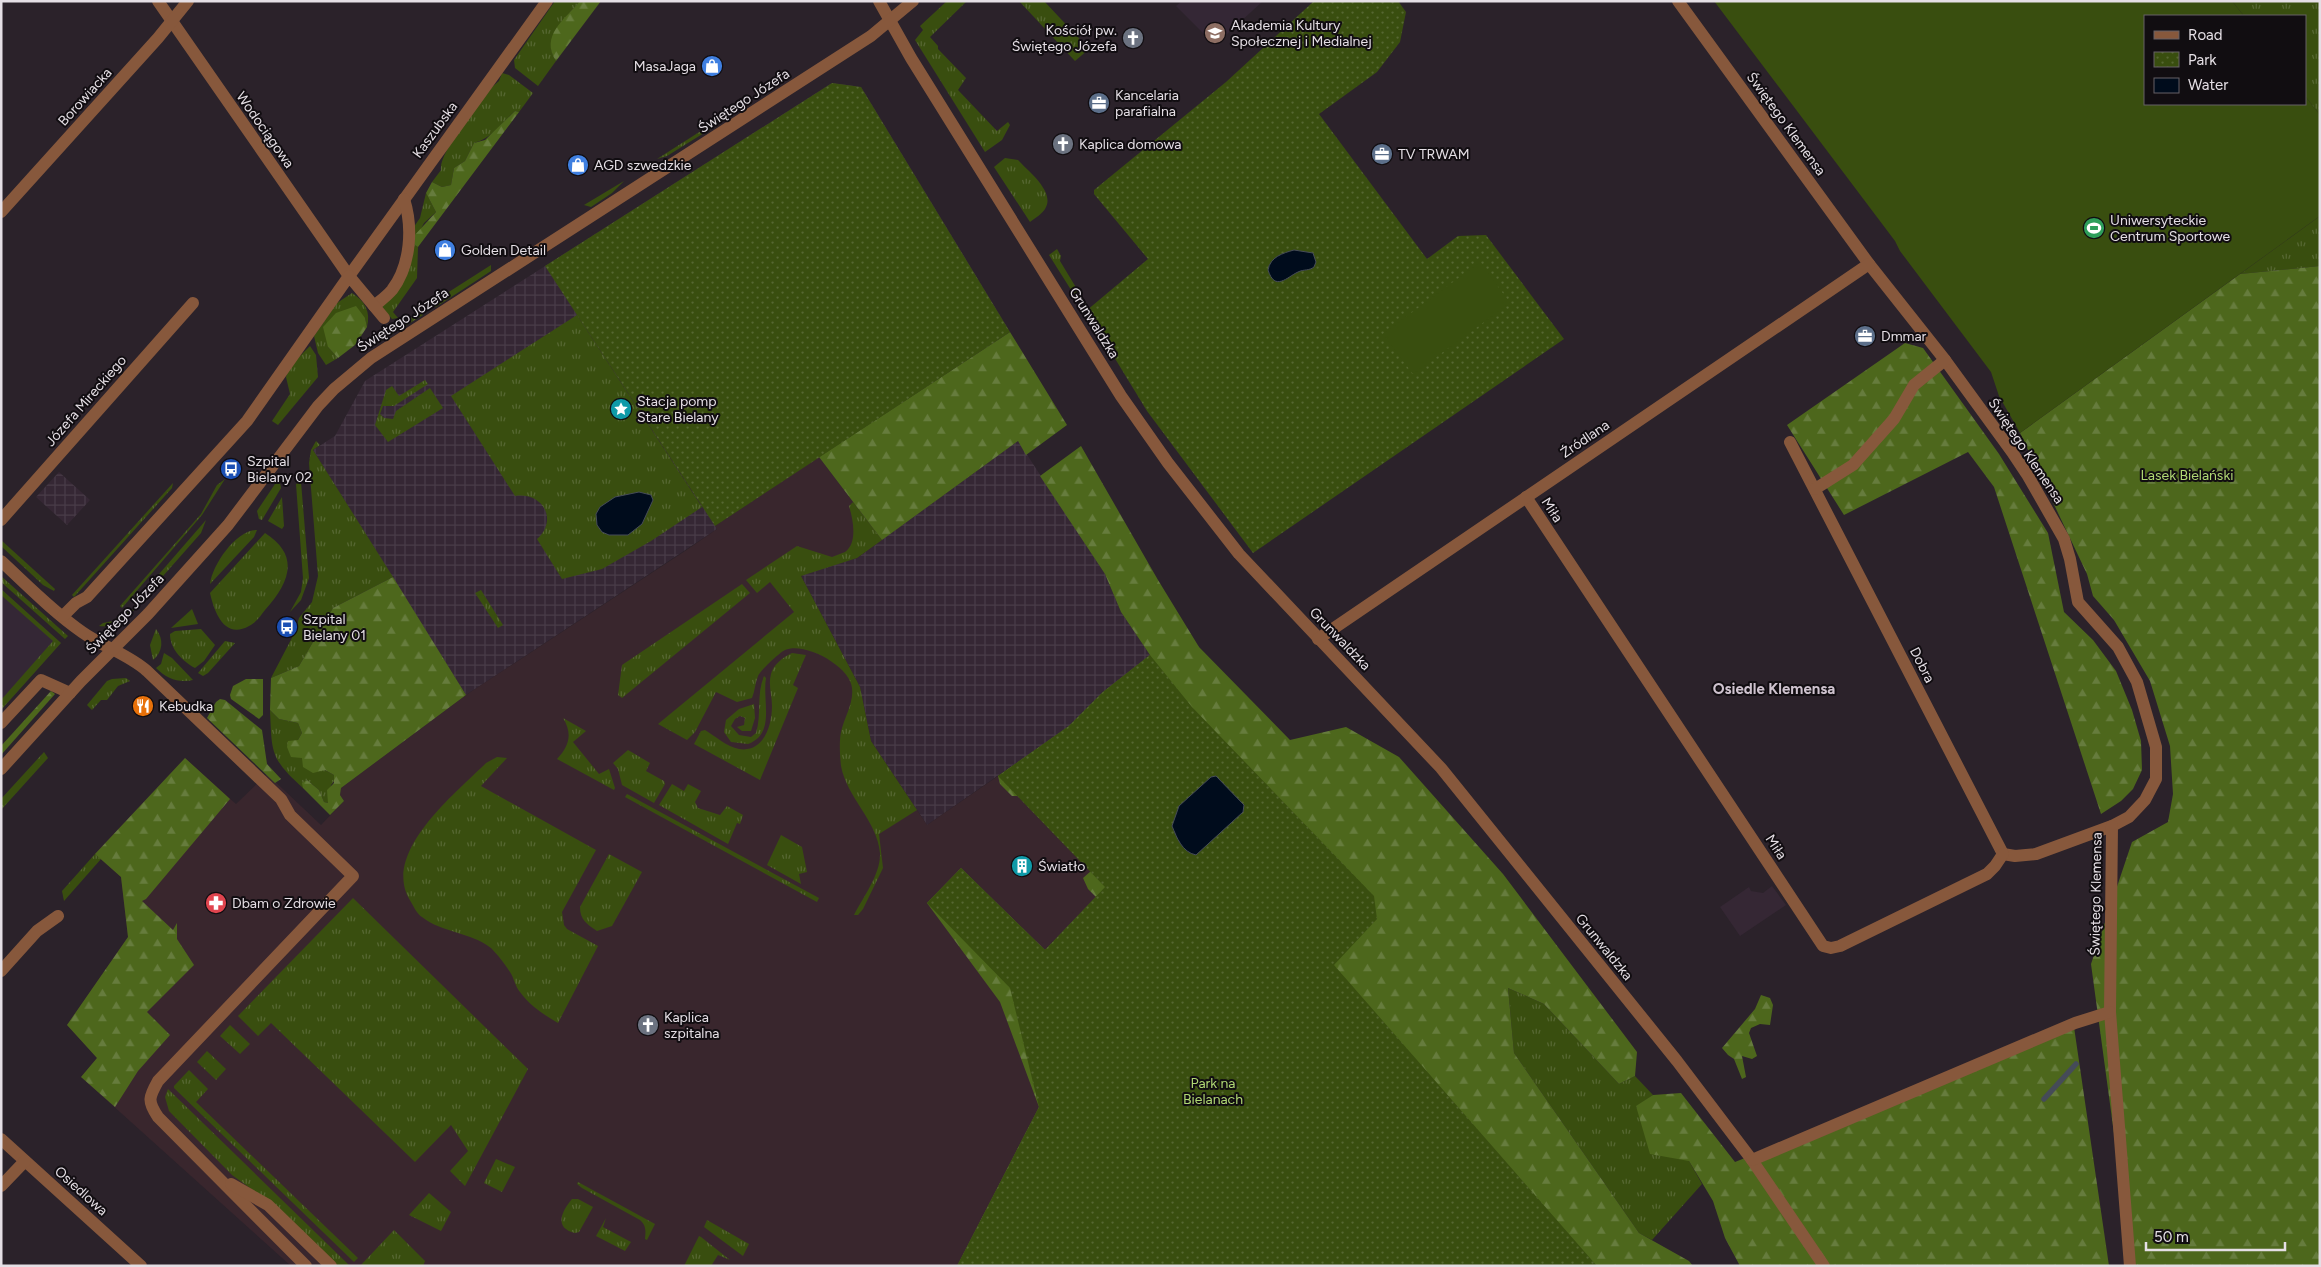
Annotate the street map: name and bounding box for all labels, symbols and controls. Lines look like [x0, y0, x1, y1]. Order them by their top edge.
legend [2144, 15, 2306, 105]
place label: Akademia Kultury Społecznej i Medialnej [1231, 17, 1372, 50]
school or university icon: Akademia Kultury Społecznej i Medialnej [1203, 21, 1227, 45]
place label: Kościół pw. Świętego Józefa [1012, 22, 1117, 55]
church icon: Kościół pw. Świętego Józefa [1121, 26, 1145, 50]
text: Road [2188, 26, 2223, 44]
text: Park [2188, 51, 2217, 69]
shop icon: MasaJaga [700, 54, 724, 78]
place label: MasaJaga [634, 58, 696, 75]
street label: Borowiacka [55, 65, 115, 129]
street label: Świętego Józefa [695, 65, 793, 137]
street label: Świętego Klemensa [1743, 69, 1829, 179]
text: Water [2188, 76, 2228, 94]
place label: Kancelaria parafialna [1115, 87, 1179, 120]
street label: Wodociągowa [232, 89, 298, 171]
office icon: Kancelaria parafialna [1087, 91, 1111, 115]
street label: Kaszubska [409, 99, 461, 161]
church icon: Kaplica domowa [1051, 132, 1075, 156]
place label: Kaplica domowa [1079, 136, 1181, 153]
office icon: TV TRWAM [1370, 142, 1394, 166]
place label: TV TRWAM [1398, 146, 1470, 163]
shop icon: AGD szwedzkie [566, 153, 590, 177]
place label: AGD szwedzkie [594, 157, 692, 174]
place label: Uniwersyteckie Centrum Sportowe [2110, 212, 2230, 245]
sports icon: Uniwersyteckie Centrum Sportowe [2082, 216, 2106, 240]
shop icon: Golden Detail [433, 238, 457, 262]
place label: Golden Detail [461, 242, 546, 259]
street label: Świętego Józefa [354, 284, 452, 356]
street label: Grunwaldzka [1065, 284, 1123, 362]
office icon: Dmmar [1853, 324, 1877, 348]
place label: Dmmar [1881, 328, 1927, 345]
street label: Józefa Mireckiego [42, 352, 130, 450]
place label: Stacja pomp Stare Bielany [637, 393, 719, 426]
street label: Świętego Klemensa [1984, 395, 2068, 507]
place icon: Stacja pomp Stare Bielany [609, 397, 633, 421]
street label: Źródlana [1557, 417, 1613, 461]
place label: Szpital Bielany 02 [247, 453, 312, 486]
bus stop icon: Szpital Bielany 02 [219, 457, 243, 481]
park label: Lasek Bielański [2141, 467, 2233, 484]
street label: Miła [1538, 494, 1566, 526]
street label: Świętego Józefa [82, 570, 168, 658]
street label: Grunwaldzka [1306, 604, 1374, 674]
place label: Szpital Bielany 01 [303, 611, 366, 644]
bus stop icon: Szpital Bielany 01 [275, 615, 299, 639]
street label: Dobra [1906, 644, 1938, 686]
district label: Osiedle Klemensa [1713, 680, 1835, 698]
restaurant icon: Kebudka [131, 694, 155, 718]
place label: Kebudka [159, 698, 213, 715]
street label: Miła [1762, 831, 1790, 863]
street label: Świętego Klemensa [2086, 832, 2106, 956]
building icon: Światło [1010, 854, 1034, 878]
place label: Światło [1038, 858, 1085, 875]
pharmacy icon: Dbam o Zdrowie [204, 891, 228, 915]
place label: Dbam o Zdrowie [232, 895, 336, 912]
street label: Grunwaldzka [1572, 910, 1636, 984]
place label: Kaplica szpitalna [664, 1009, 719, 1042]
church icon: Kaplica szpitalna [636, 1013, 660, 1037]
park label: Park na Bielanach [1183, 1075, 1243, 1108]
street label: Osiedlowa [51, 1163, 111, 1219]
scale bar [2146, 1220, 2285, 1252]
text: 50 m [2154, 1228, 2189, 1246]

